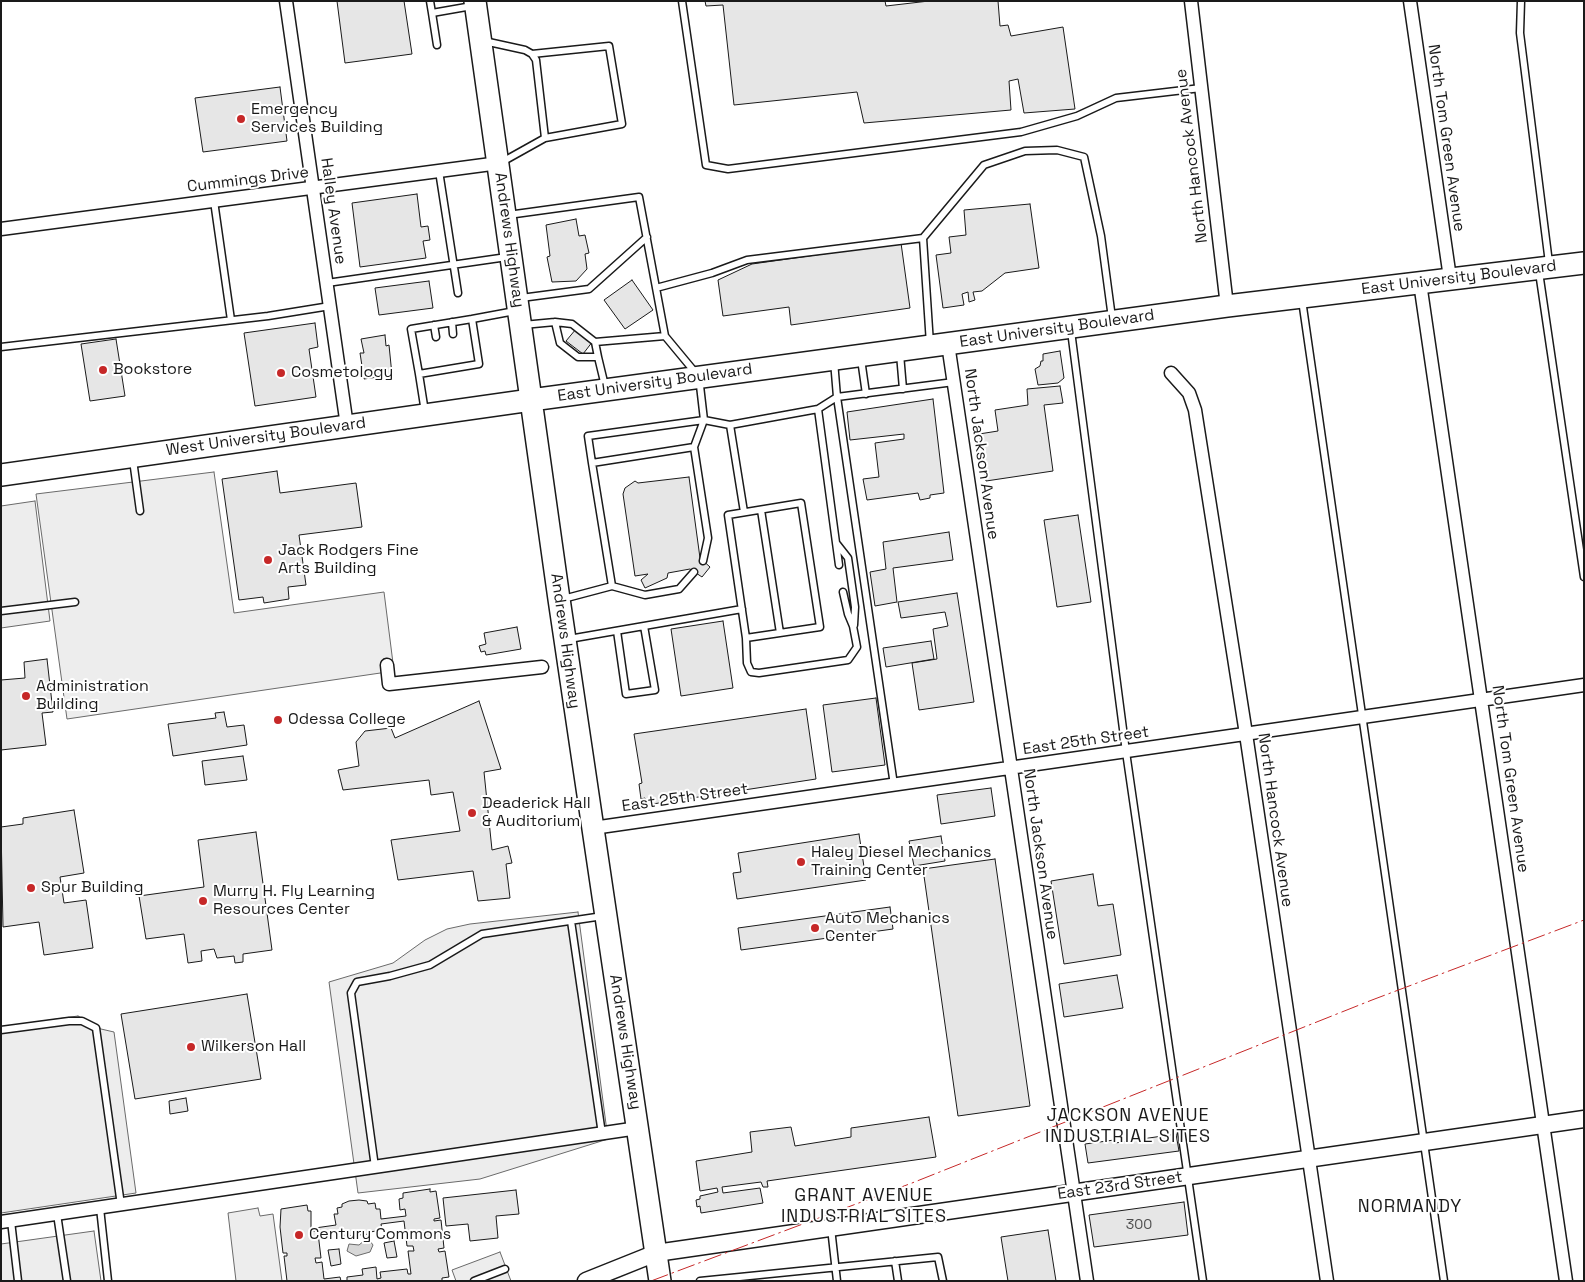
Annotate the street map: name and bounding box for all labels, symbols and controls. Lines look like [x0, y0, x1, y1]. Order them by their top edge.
street label: North Tom Green Avenue [1423, 43, 1469, 233]
street label: North Hancock Avenue [1172, 68, 1212, 244]
place label: Emergency Services Building [251, 100, 383, 138]
marker: Emergency Services Building [235, 113, 247, 125]
street label: Halley Avenue [316, 156, 350, 266]
street label: Cummings Drive [186, 163, 310, 197]
street label: Andrews Highway [490, 171, 528, 309]
street label: East University Boulevard [1360, 257, 1558, 299]
street label: East University Boulevard [958, 306, 1156, 352]
place label: Bookstore [113, 360, 192, 380]
street label: East University Boulevard [556, 360, 754, 406]
place label: Cosmetology [291, 363, 393, 383]
marker: Bookstore [97, 364, 109, 376]
marker: Cosmetology [275, 367, 287, 379]
street label: North Jackson Avenue [959, 367, 1003, 541]
street label: West University Boulevard [165, 413, 367, 461]
place label: Jack Rodgers Fine Arts Building [278, 541, 419, 579]
marker: Jack Rodgers Fine Arts Building [262, 554, 274, 566]
street label: Andrews Highway [546, 572, 584, 710]
place label: Administration Building [36, 677, 149, 715]
street label: North Tom Green Avenue [1487, 684, 1533, 874]
marker: Administration Building [20, 690, 32, 702]
place label: Odessa College [288, 710, 406, 730]
marker: Odessa College [272, 714, 284, 726]
street label: East 25th Street [1022, 723, 1150, 759]
street label: North Hancock Avenue [1253, 732, 1297, 908]
street label: North Jackson Avenue [1018, 767, 1062, 941]
street label: East 25th Street [621, 780, 749, 816]
place label: Deaderick Hall & Auditorium [482, 794, 591, 832]
marker: Deaderick Hall & Auditorium [466, 807, 478, 819]
place label: Haley Diesel Mechanics Training Center [811, 843, 992, 881]
marker: Haley Diesel Mechanics Training Center [795, 856, 807, 868]
place label: Spur Building [41, 878, 144, 898]
marker: Spur Building [25, 882, 37, 894]
place label: Murry H. Fly Learning Resources Center [213, 882, 375, 920]
marker: Murry H. Fly Learning Resources Center [197, 895, 209, 907]
place label: Auto Mechanics Center [825, 909, 950, 947]
marker: Auto Mechanics Center [809, 922, 821, 934]
street label: Andrews Highway [605, 973, 645, 1111]
place label: Wilkerson Hall [201, 1037, 306, 1057]
marker: Wilkerson Hall [185, 1041, 197, 1053]
district label: JACKSON AVENUE INDUSTRIAL SITES [1043, 1105, 1213, 1148]
street label: East 23rd Street [1056, 1168, 1184, 1204]
district label: GRANT AVENUE INDUSTRIAL SITES [779, 1185, 949, 1228]
district label: NORMANDY [1357, 1196, 1463, 1218]
house number: 300 [1126, 1217, 1152, 1233]
place label: Century Commons [309, 1225, 451, 1245]
marker: Century Commons [293, 1229, 305, 1241]

